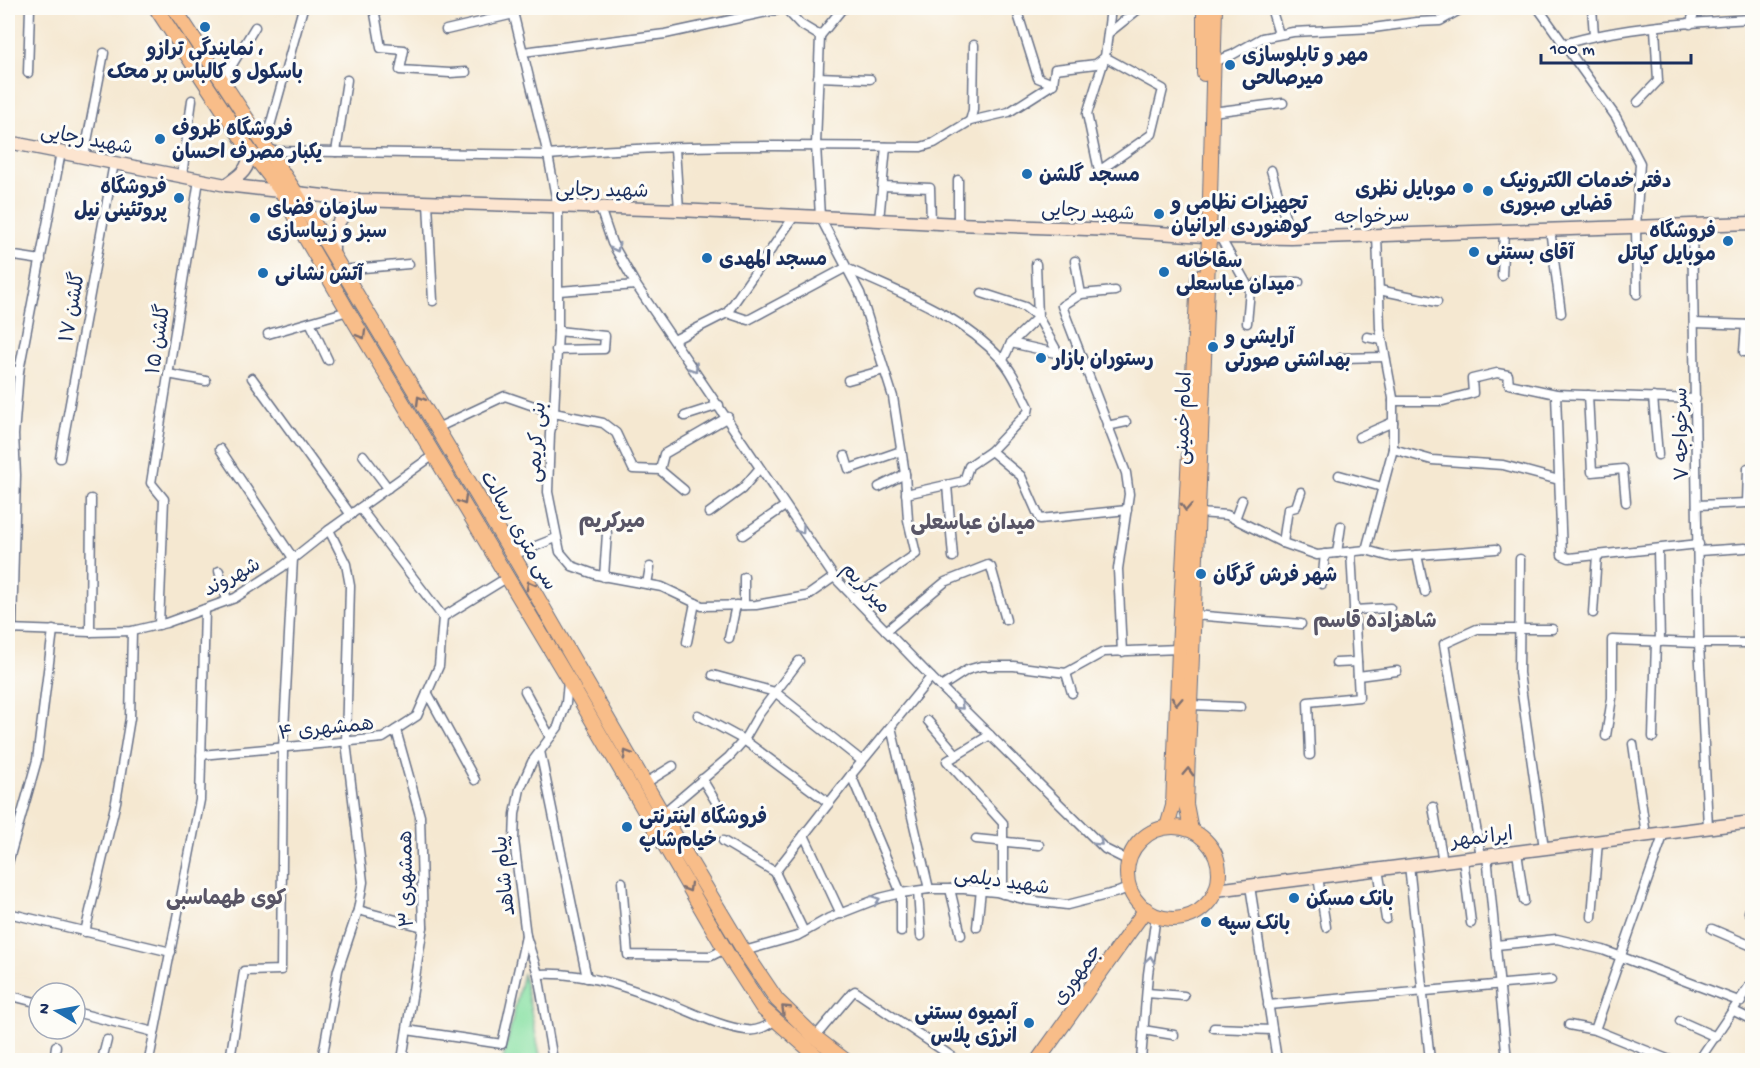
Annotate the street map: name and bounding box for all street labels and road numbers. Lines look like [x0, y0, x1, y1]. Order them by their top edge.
street label: شهید رجایی [38, 120, 134, 162]
street label: شهید رجایی [555, 179, 649, 205]
street label: شهید رجایی [1041, 199, 1135, 227]
street label: سرخواجه [1334, 205, 1410, 231]
street label: گلشن ۱۷ [54, 270, 92, 344]
street label: گلشن ۱۵ [141, 302, 177, 376]
street label: امام خمینی [1171, 371, 1199, 465]
street label: سرخواجه ۷ [1670, 387, 1696, 481]
street label: بنی کریمی [523, 401, 553, 483]
street label: سی متری رسالت [474, 468, 561, 595]
street label: شهروند [200, 555, 265, 604]
street label: میرکریم [835, 558, 895, 620]
street label: همشهری ۴ [277, 714, 375, 747]
street label: ایرانمهر [1448, 823, 1515, 855]
street label: ۳ همشهری [396, 830, 421, 928]
street label: پیام شاهد [490, 834, 522, 917]
street label: شهید دیلمی [952, 864, 1051, 902]
street label: جمهوری [1049, 941, 1109, 1011]

